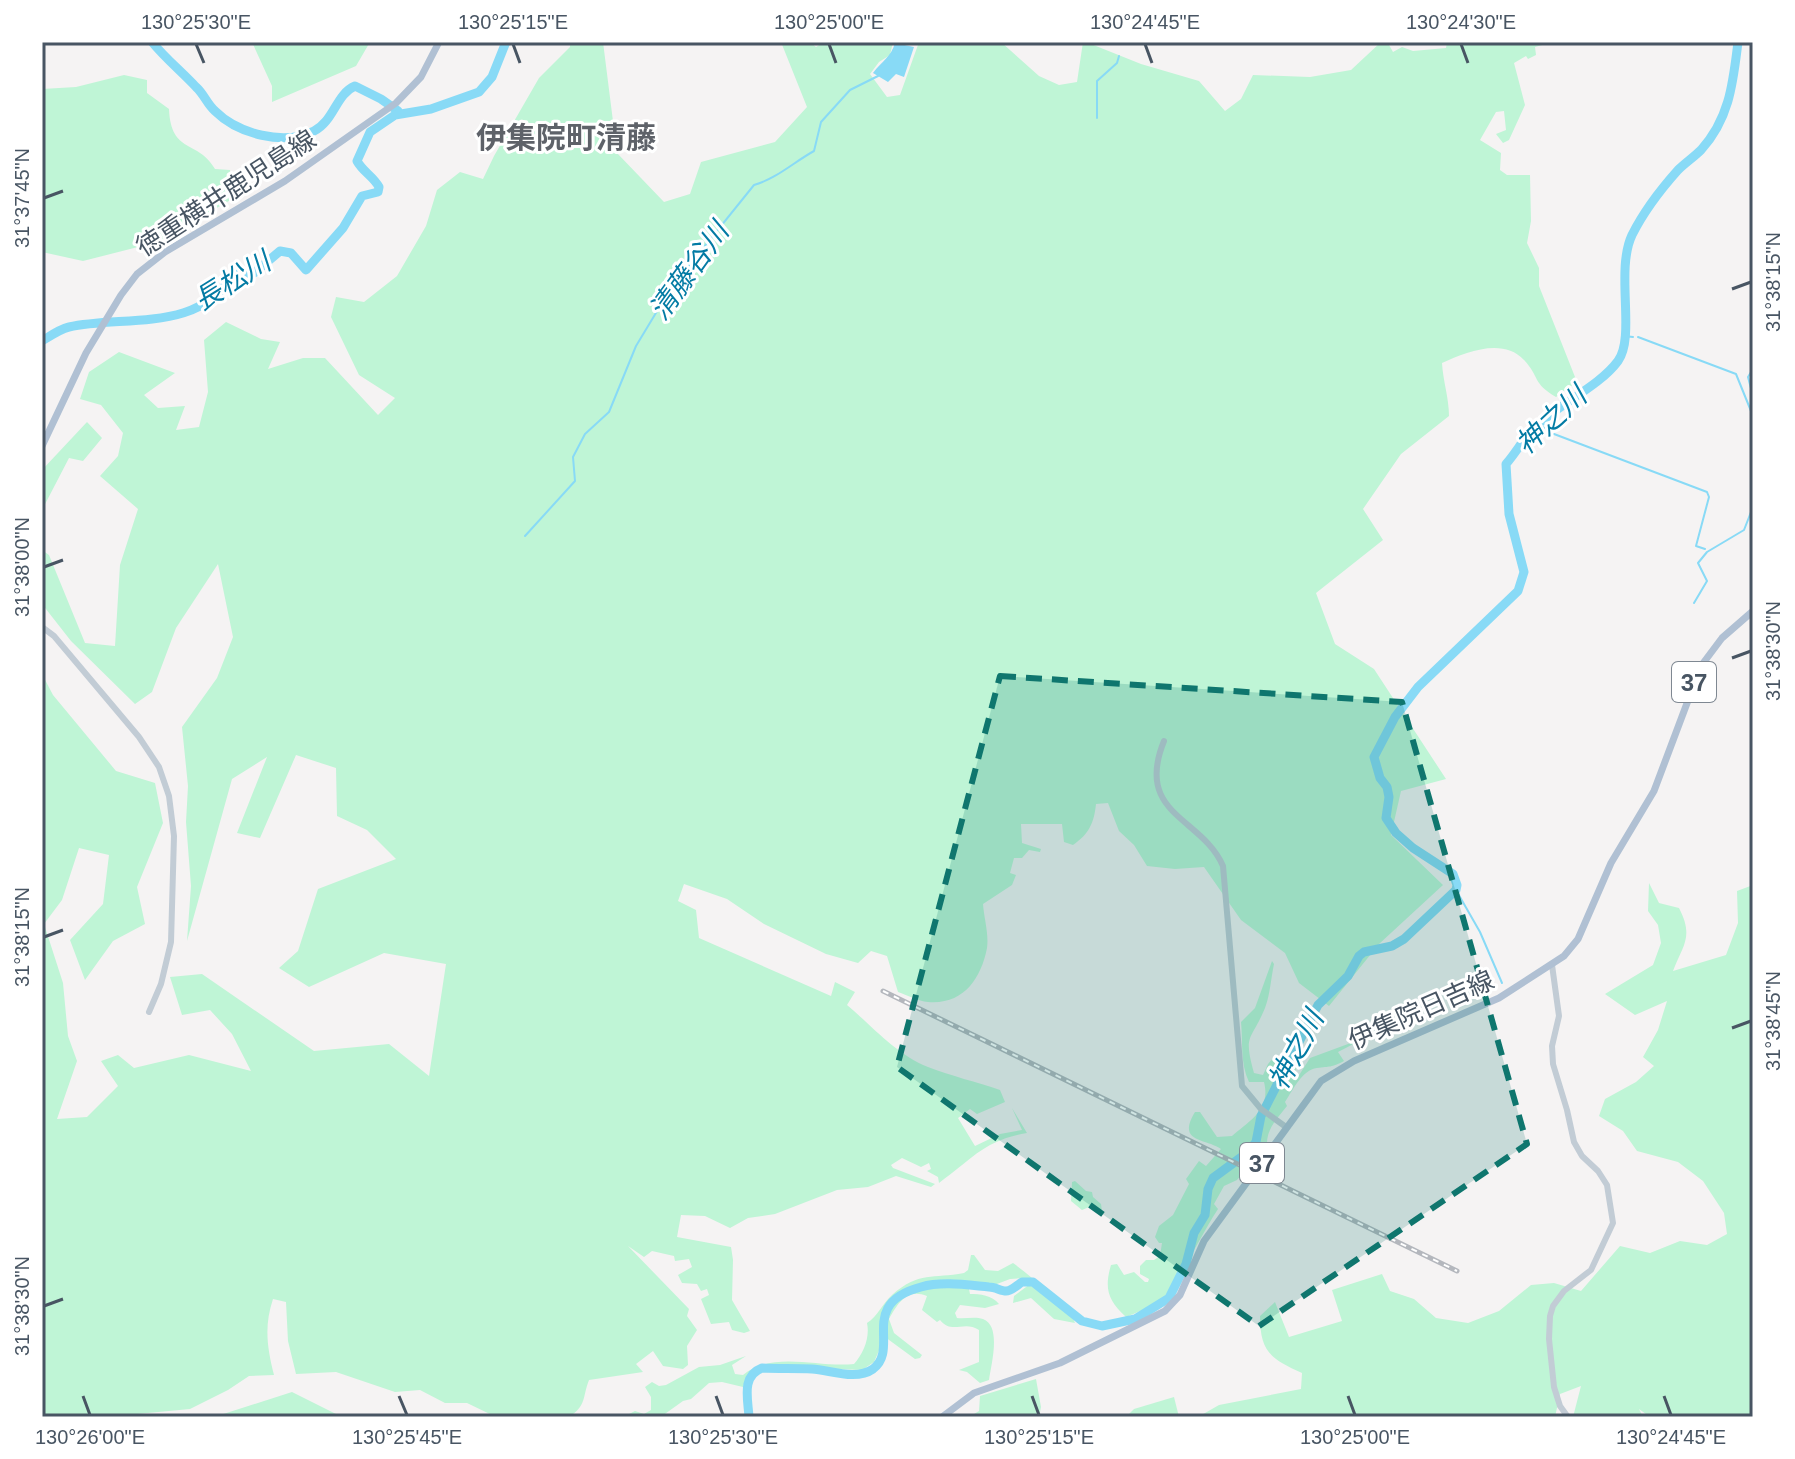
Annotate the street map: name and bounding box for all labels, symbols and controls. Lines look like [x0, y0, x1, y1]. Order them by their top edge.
text: 130°25'30"E [141, 11, 251, 33]
text: 130°25'15"E [458, 11, 568, 33]
text: 130°25'00"E [774, 11, 884, 33]
text: 130°24'45"E [1090, 11, 1200, 33]
text: 130°24'30"E [1406, 11, 1516, 33]
district label: 伊集院町清藤 [476, 121, 656, 154]
street label: 徳重横井鹿児島線 [131, 124, 321, 262]
text: 31°37'45"N [11, 148, 33, 248]
water label: 清藤谷川 [644, 214, 736, 325]
text: 31°38'15"N [1762, 232, 1784, 332]
water label: 長松川 [188, 244, 278, 316]
water label: 神之川 [1510, 378, 1594, 460]
text: 31°38'00"N [11, 517, 33, 617]
text: 31°38'30"N [1762, 601, 1784, 701]
road number: 37 [1672, 662, 1716, 702]
text: 31°38'15"N [11, 887, 33, 987]
street label: 伊集院日吉線 [1344, 965, 1498, 1055]
text: 31°38'45"N [1762, 971, 1784, 1071]
water label: 神之川 [1263, 1003, 1331, 1094]
road number: 37 [1240, 1143, 1284, 1183]
text: 31°38'30"N [11, 1256, 33, 1356]
text: 130°26'00"E [35, 1426, 145, 1448]
text: 130°25'45"E [352, 1426, 462, 1448]
text: 130°25'30"E [668, 1426, 778, 1448]
text: 130°25'15"E [984, 1426, 1094, 1448]
text: 130°25'00"E [1300, 1426, 1410, 1448]
text: 130°24'45"E [1616, 1426, 1726, 1448]

